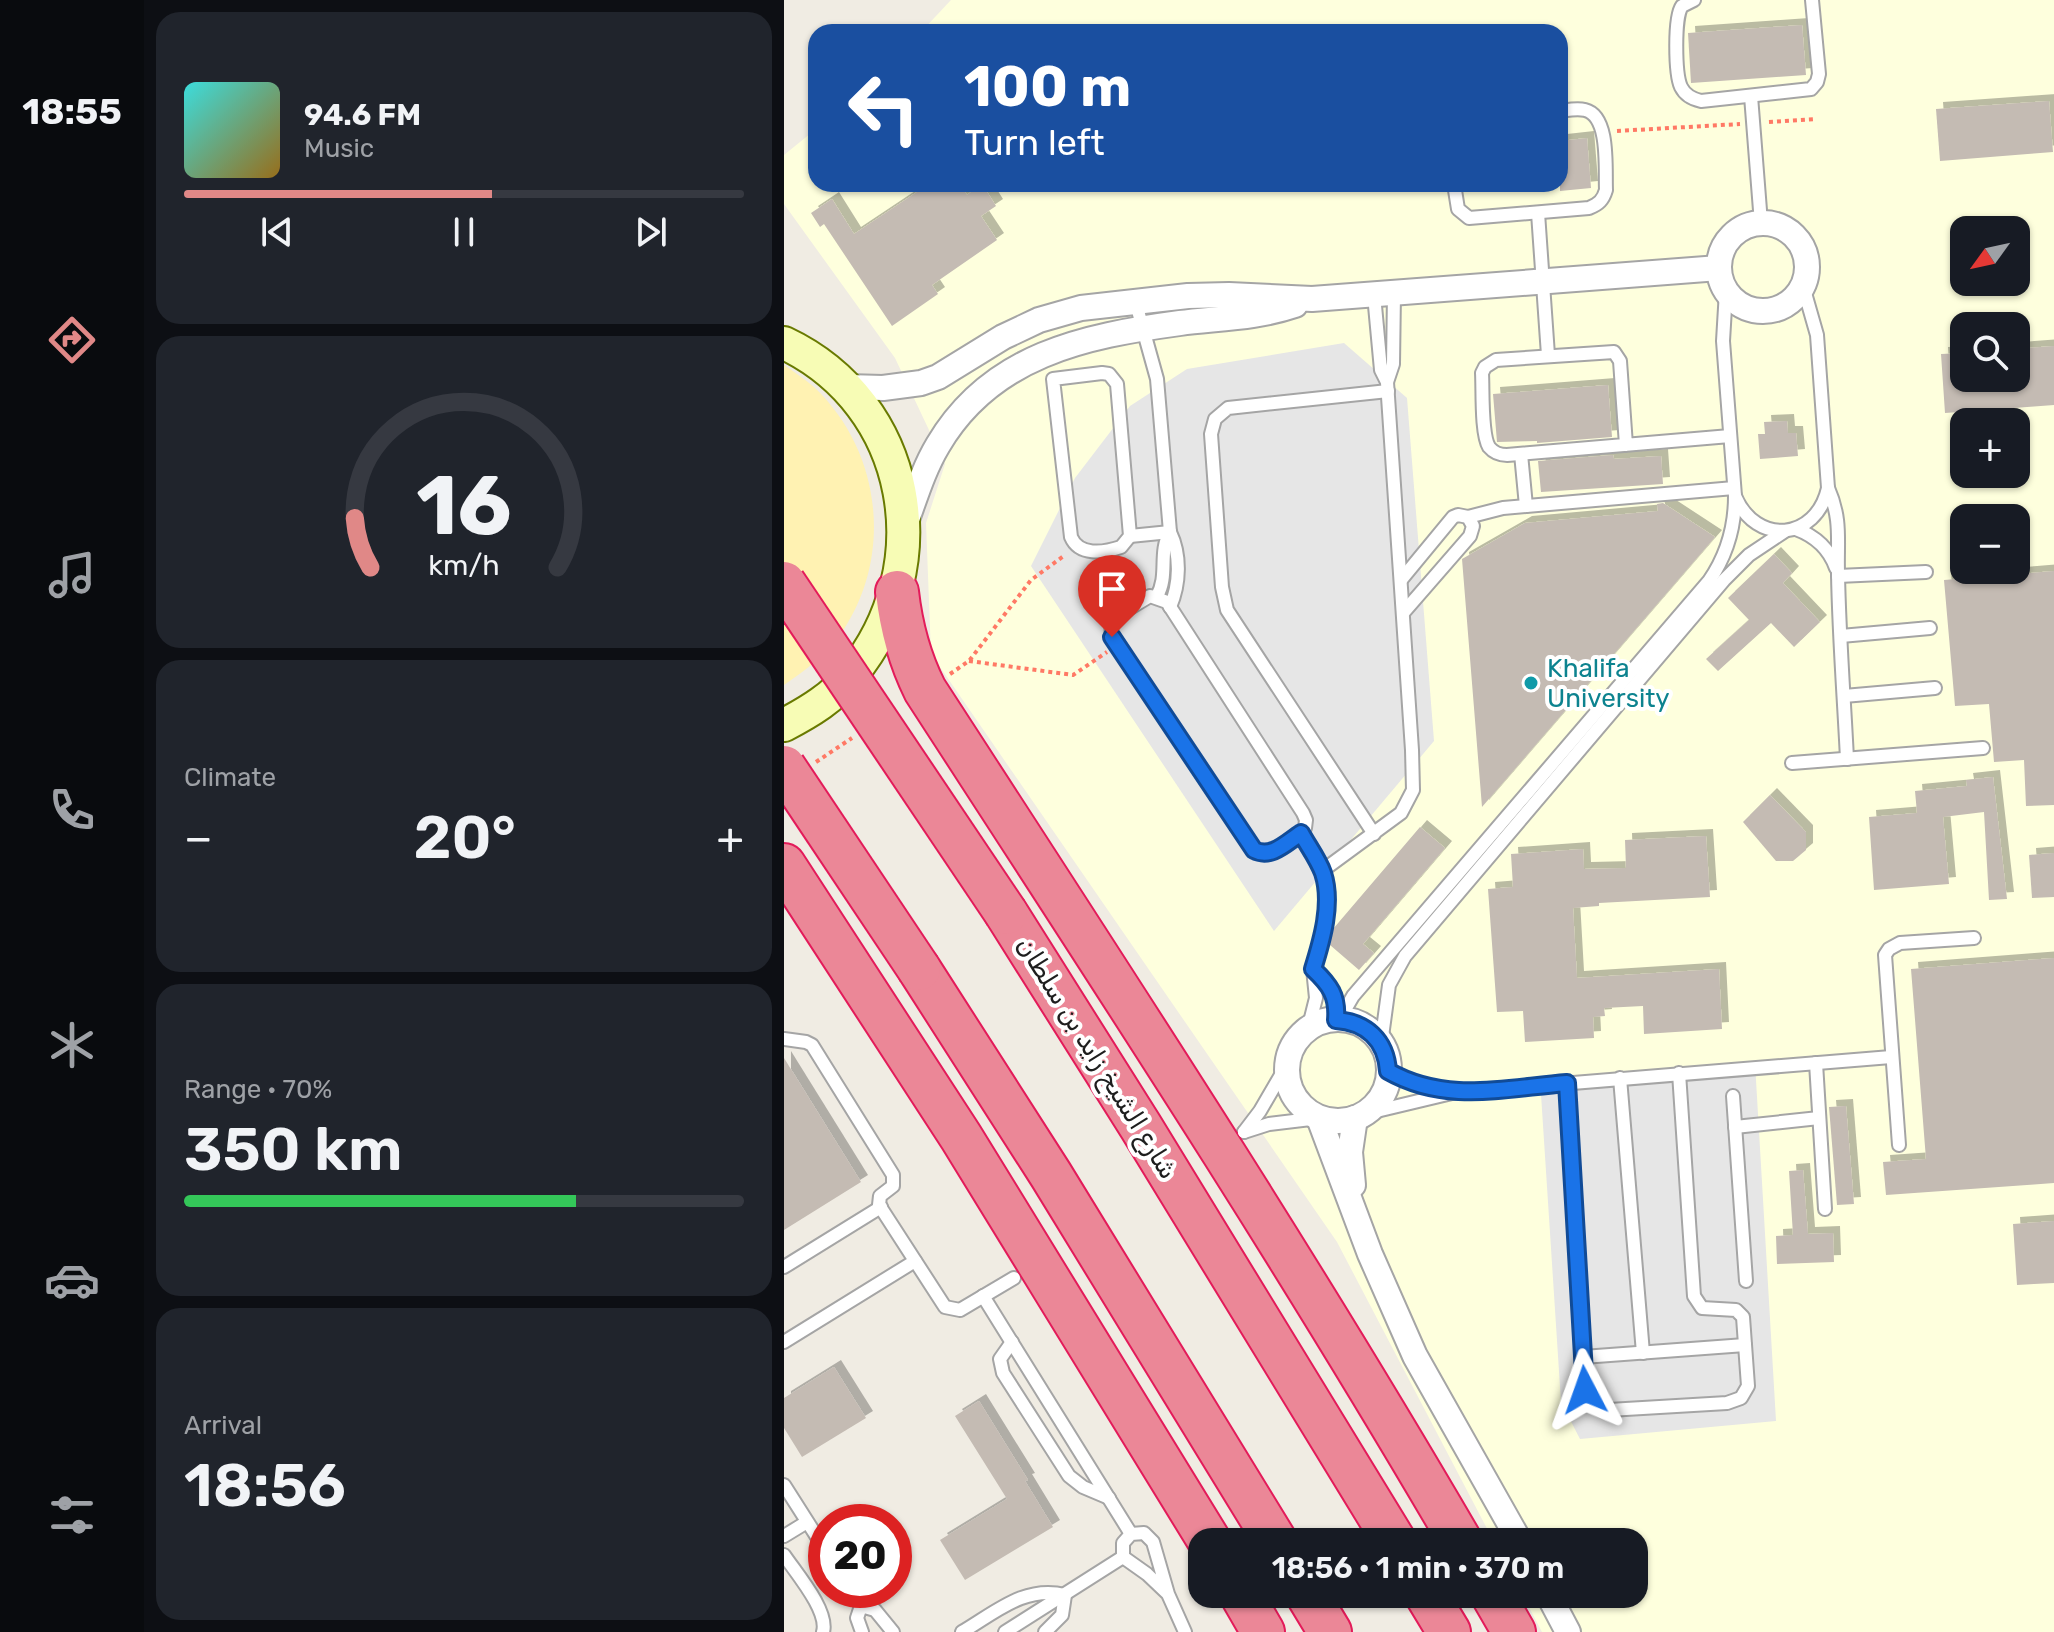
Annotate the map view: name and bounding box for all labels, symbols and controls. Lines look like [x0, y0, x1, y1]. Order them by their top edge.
text: 100 m [964, 54, 1131, 120]
icon: left [832, 56, 936, 160]
text: 18:55 [22, 90, 122, 133]
text: 94.6 FM [304, 97, 421, 133]
text: Turn left [964, 121, 1105, 164]
text: Music [304, 133, 374, 164]
icon: previous [255, 210, 299, 254]
icon: pause [442, 210, 486, 254]
icon: next [629, 210, 673, 254]
north arrow [1950, 216, 2030, 296]
map controls [1950, 216, 2030, 584]
icon: directions [44, 312, 100, 368]
button: search [1950, 312, 2030, 392]
button: + [1950, 408, 2030, 488]
text: 16 [416, 456, 512, 555]
button: − [1950, 504, 2030, 584]
icon: music [44, 547, 100, 603]
text: km/h [428, 548, 500, 582]
pin [1078, 555, 1146, 637]
icon: arrive [1090, 567, 1134, 611]
place label: Khalifa University [1547, 653, 1670, 714]
marker: Khalifa University [1522, 674, 1540, 692]
text: Climate [184, 762, 276, 793]
icon: phone [44, 782, 100, 838]
text: 20° [413, 802, 516, 873]
text: − [184, 812, 213, 864]
text: + [717, 812, 744, 864]
street label: شارع الشيخ زايد بن سلطان [1007, 931, 1184, 1186]
icon: climate [44, 1017, 100, 1073]
text: Range · 70% [184, 1074, 332, 1105]
text: 350 km [184, 1114, 402, 1185]
icon: car [44, 1252, 100, 1308]
position arrow [1543, 1348, 1627, 1432]
text: Arrival [184, 1410, 262, 1441]
text: 18:56 [184, 1450, 346, 1521]
icon: filters [44, 1487, 100, 1543]
speed limit sign: 20 [808, 1504, 912, 1608]
text: 18:56 · 1 min · 370 m [1272, 1550, 1564, 1586]

